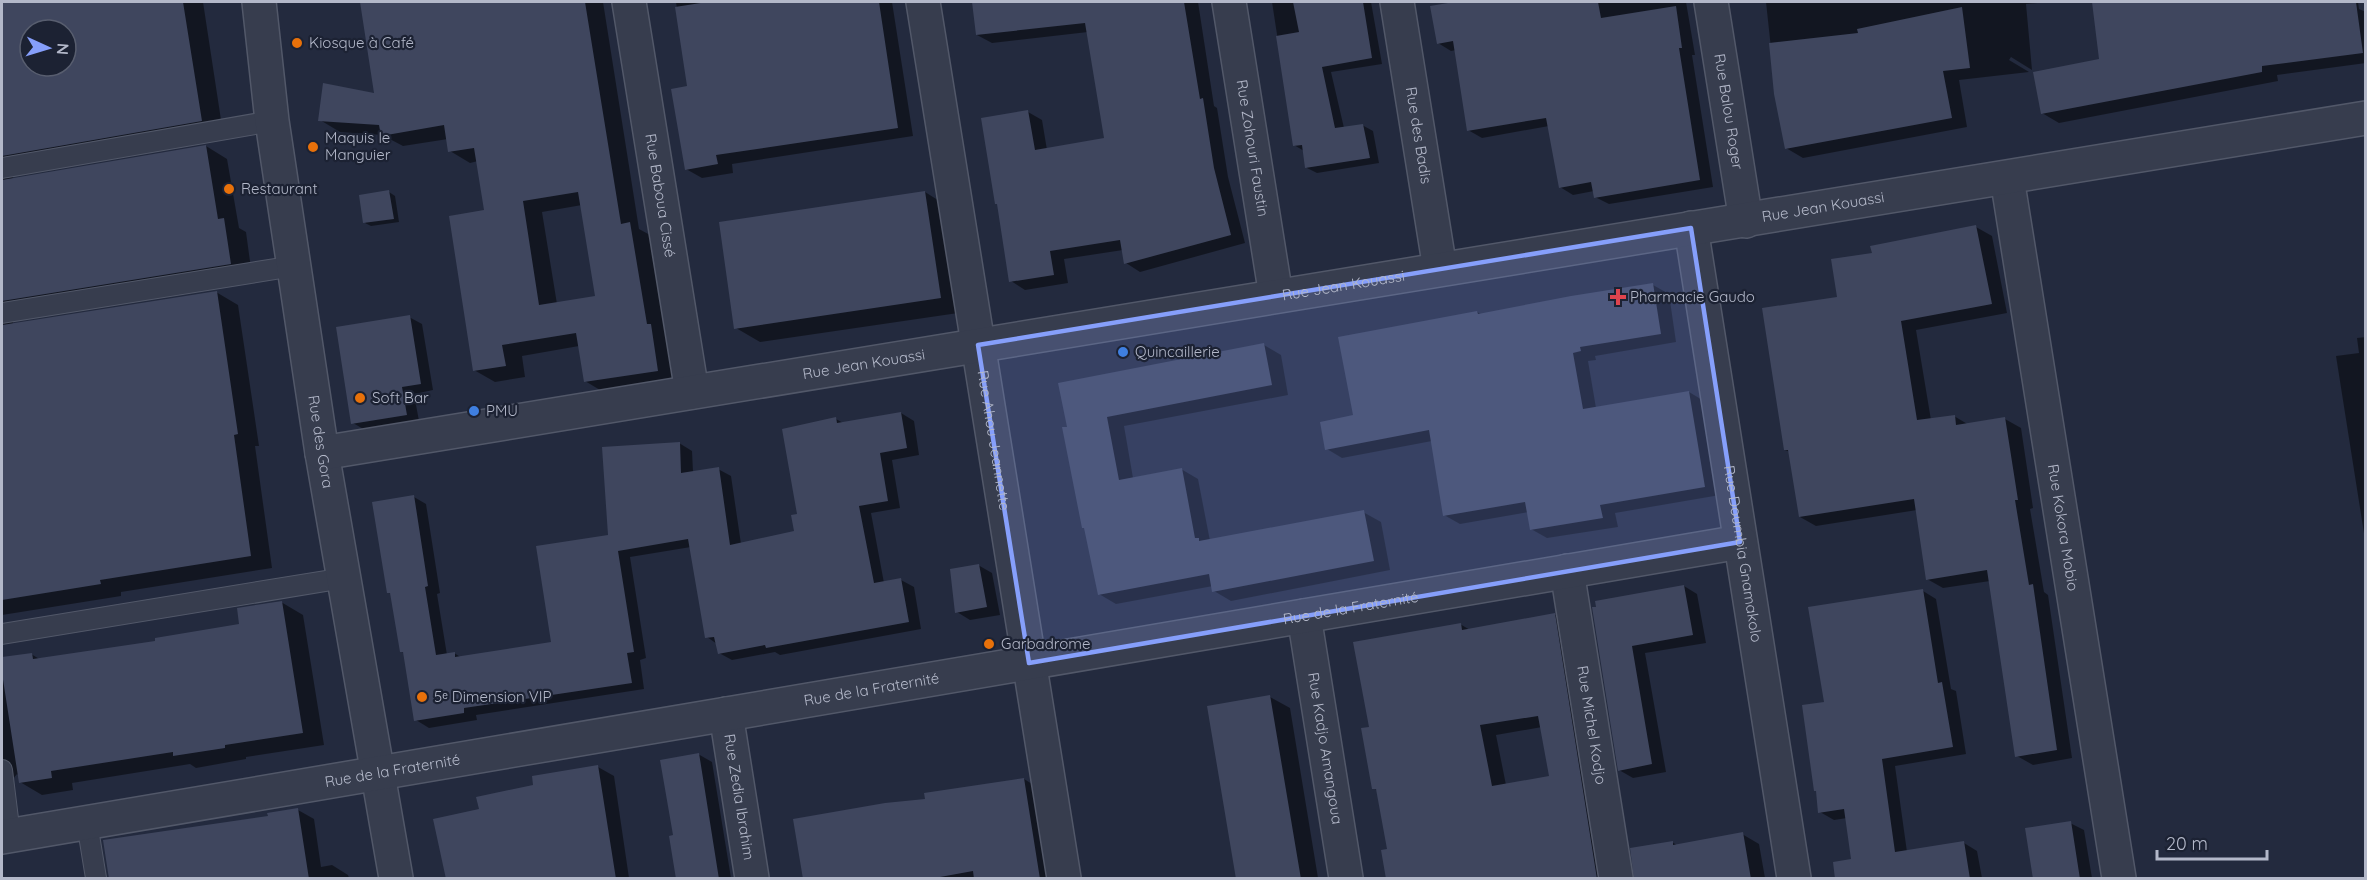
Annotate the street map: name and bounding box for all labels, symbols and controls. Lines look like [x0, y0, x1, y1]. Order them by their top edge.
north arrow [18, 18, 78, 78]
place label: Kiosque à Café [309, 33, 414, 52]
marker: Kiosque à Café [290, 36, 304, 50]
text: N [53, 42, 73, 56]
street label: Rue Balou Roger [1710, 52, 1748, 171]
street label: Rue Zohouri Faustin [1233, 78, 1273, 218]
street label: Rue des Badis [1402, 85, 1436, 185]
place label: Maquis le Manguier [325, 128, 391, 164]
street label: Rue Baboua Cissé [641, 132, 680, 259]
marker: Maquis le Manguier [306, 140, 320, 154]
place label: Restaurant [241, 179, 318, 198]
marker: Restaurant [222, 182, 236, 196]
street label: Rue Jean Kouassi [1760, 187, 1886, 226]
street label: Rue Jean Kouassi [1281, 266, 1406, 305]
place label: Pharmacie Gaudo [1630, 287, 1755, 306]
marker: Pharmacie Gaudo [1611, 290, 1625, 304]
place label: Quincaillerie [1135, 342, 1220, 361]
street label: Rue Jean Kouassi [801, 344, 926, 383]
marker: Quincaillerie [1116, 345, 1130, 359]
street label: Rue Ahou Jeannette [973, 369, 1015, 512]
place label: Soft Bar [372, 388, 429, 407]
marker: Soft Bar [353, 391, 367, 405]
street label: Rue des Gora [304, 394, 338, 490]
place label: PMU [486, 401, 518, 420]
marker: PMU [467, 404, 481, 418]
street label: Rue Kokora Mobio [2044, 463, 2083, 592]
street label: Rue Doumbia Gnamakolo [1720, 464, 1767, 644]
street label: Rue de la Fraternité [1281, 587, 1420, 628]
place label: Garbadrome [1001, 634, 1090, 653]
marker: Garbadrome [982, 637, 996, 651]
street label: Rue Michel Kodjo [1573, 664, 1611, 786]
street label: Rue de la Fraternité [802, 668, 941, 710]
street label: Rue Kadjo Amangoua [1304, 671, 1347, 826]
place label: 5ᵉ Dimension VIP [434, 687, 551, 706]
marker: 5ᵉ Dimension VIP [415, 690, 429, 704]
street label: Rue Zedia Ibrahim [720, 732, 759, 861]
street label: Rue de la Fraternité [323, 749, 462, 791]
scale bar [2157, 823, 2266, 861]
text: 20 m [2166, 832, 2208, 855]

